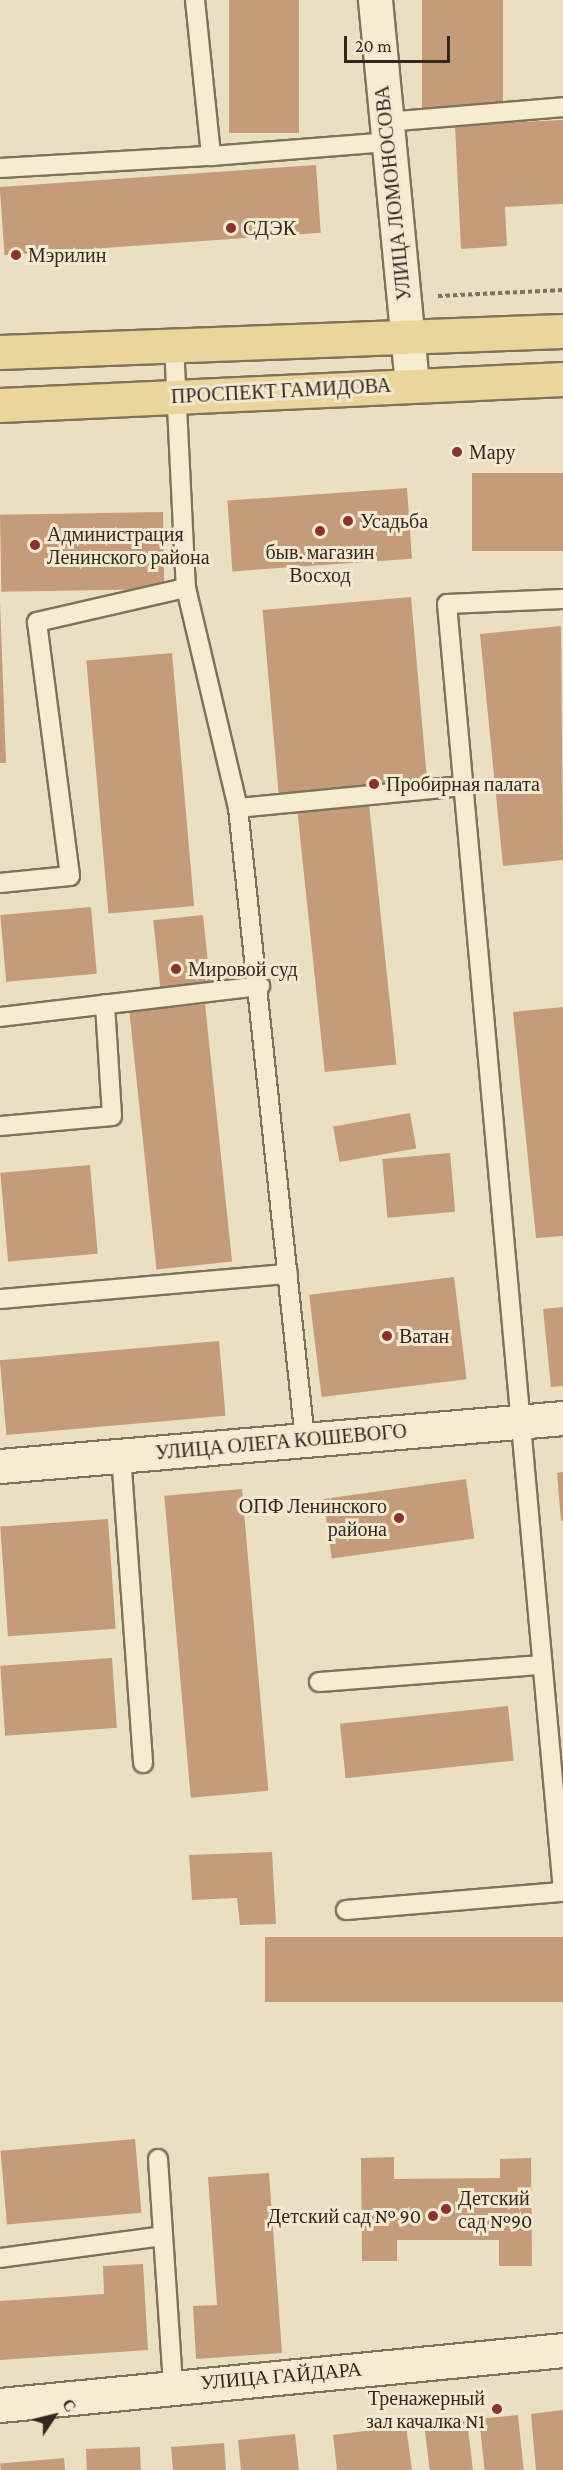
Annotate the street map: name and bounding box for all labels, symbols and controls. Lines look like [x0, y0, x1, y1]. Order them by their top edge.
scale bar [347, 24, 454, 62]
text: 20 m [355, 36, 392, 56]
street label: УЛИЦА ЛОМОНОСОВА [370, 84, 416, 302]
place label: СДЭК [243, 216, 296, 240]
marker: СДЭК [224, 221, 238, 235]
place label: Мэрилин [28, 243, 106, 267]
marker: Мэрилин [9, 248, 23, 262]
street label: ПРОСПЕКТ ГАМИДОВА [170, 373, 392, 409]
place label: Мару [469, 440, 515, 464]
marker: Мару [450, 445, 464, 459]
place label: Усадьба [360, 509, 428, 533]
marker: Усадьба [341, 514, 355, 528]
place label: Администрация Ленинского района [47, 522, 210, 569]
marker: быв. магазин Восход [313, 524, 327, 538]
marker: Администрация Ленинского района [28, 538, 42, 552]
place label: быв. магазин Восход [265, 540, 375, 587]
place label: Пробирная палата [386, 772, 540, 796]
marker: Пробирная палата [367, 777, 381, 791]
place label: Мировой суд [188, 957, 298, 981]
marker: Мировой суд [169, 962, 183, 976]
place label: Ватан [399, 1324, 449, 1348]
marker: Ватан [380, 1329, 394, 1343]
street label: УЛИЦА ОЛЕГА КОШЕВОГО [154, 1419, 408, 1465]
place label: ОПФ Ленинского района [239, 1494, 387, 1541]
marker: ОПФ Ленинского района [392, 1511, 406, 1525]
place label: Детский сад №90 [458, 2186, 532, 2233]
marker: Детский сад №90 [439, 2202, 453, 2216]
place label: Детский сад № 90 [267, 2204, 421, 2228]
marker: Детский сад № 90 [426, 2209, 440, 2223]
street label: УЛИЦА ГАЙДАРА [199, 2357, 363, 2395]
north arrow [24, 2386, 84, 2446]
place label: Тренажерный зал качалка N1 [366, 2386, 485, 2433]
text: С [59, 2396, 79, 2415]
marker: Тренажерный зал качалка N1 [490, 2402, 504, 2416]

